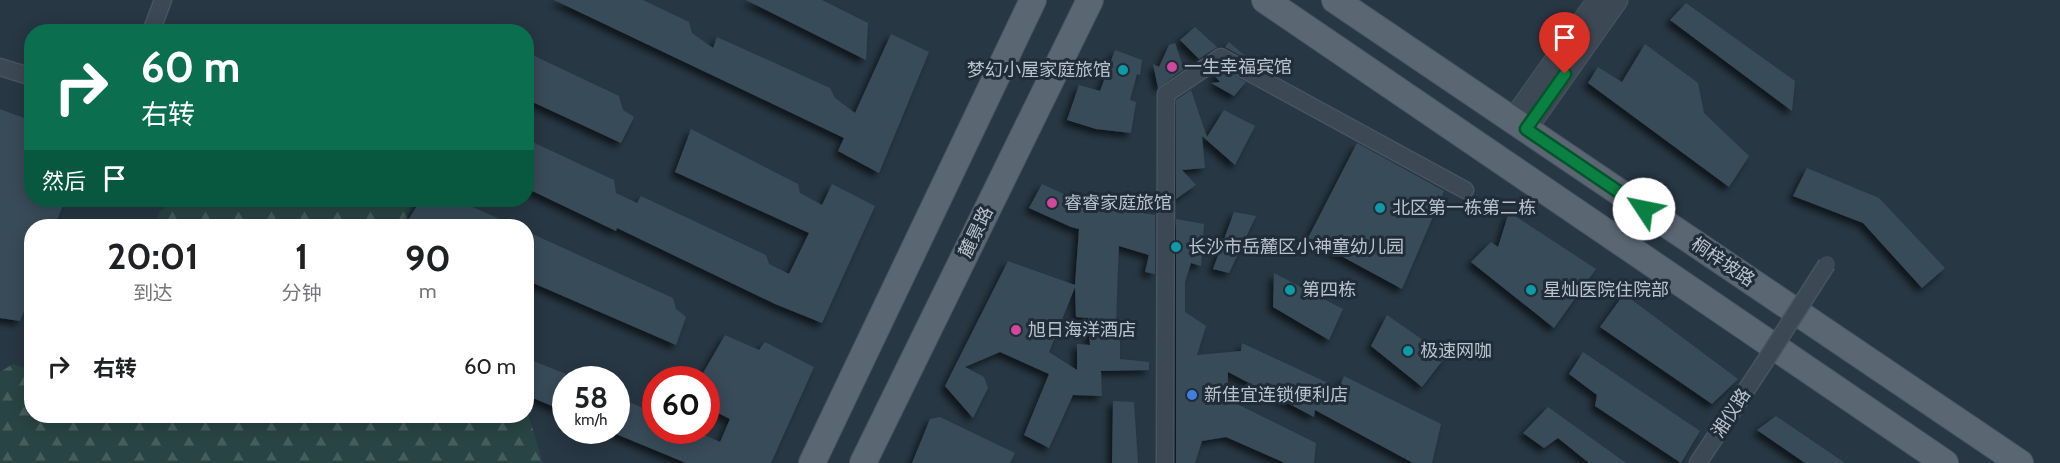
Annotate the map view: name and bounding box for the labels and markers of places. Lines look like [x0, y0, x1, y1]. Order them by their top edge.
pin [1539, 12, 1590, 74]
place label: 一生幸福宾馆 [1184, 56, 1292, 78]
place label: 梦幻小屋家庭旅馆 [967, 59, 1111, 81]
marker: 一生幸福宾馆 [1165, 60, 1179, 74]
marker: 梦幻小屋家庭旅馆 [1116, 63, 1130, 77]
place label: 睿睿家庭旅馆 [1064, 192, 1172, 214]
marker: 睿睿家庭旅馆 [1045, 196, 1059, 210]
place label: 北区第一栋第二栋 [1392, 197, 1536, 219]
marker: 北区第一栋第二栋 [1373, 201, 1387, 215]
place label: 长沙市岳麓区小神童幼儿园 [1188, 236, 1404, 258]
marker: 长沙市岳麓区小神童幼儿园 [1169, 240, 1183, 254]
place label: 第四栋 [1302, 279, 1356, 301]
place label: 星灿医院住院部 [1543, 279, 1669, 301]
marker: 第四栋 [1283, 283, 1297, 297]
marker: 星灿医院住院部 [1524, 283, 1538, 297]
place label: 旭日海洋酒店 [1028, 319, 1136, 341]
marker: 旭日海洋酒店 [1009, 323, 1023, 337]
place label: 极速网咖 [1420, 340, 1492, 362]
marker: 极速网咖 [1401, 344, 1415, 358]
place label: 新佳宜连锁便利店 [1204, 384, 1348, 406]
marker: 新佳宜连锁便利店 [1185, 388, 1199, 402]

